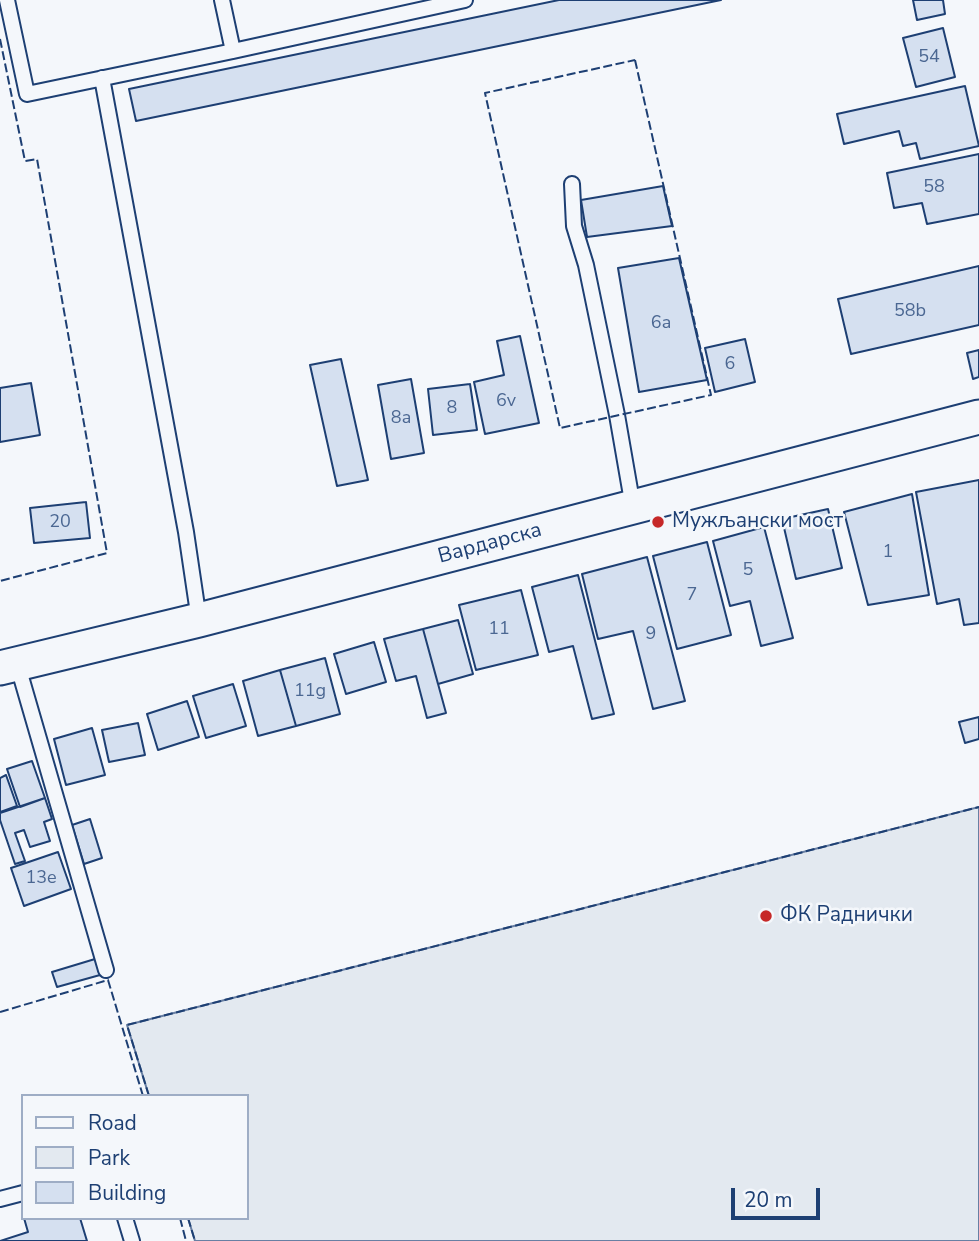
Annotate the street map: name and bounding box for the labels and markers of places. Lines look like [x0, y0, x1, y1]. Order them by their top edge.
place label: Мужљански мост [672, 509, 843, 535]
marker: Мужљански мост [650, 514, 666, 530]
place label: ФК Раднички [780, 903, 913, 929]
marker: ФК Раднички [758, 908, 774, 924]

